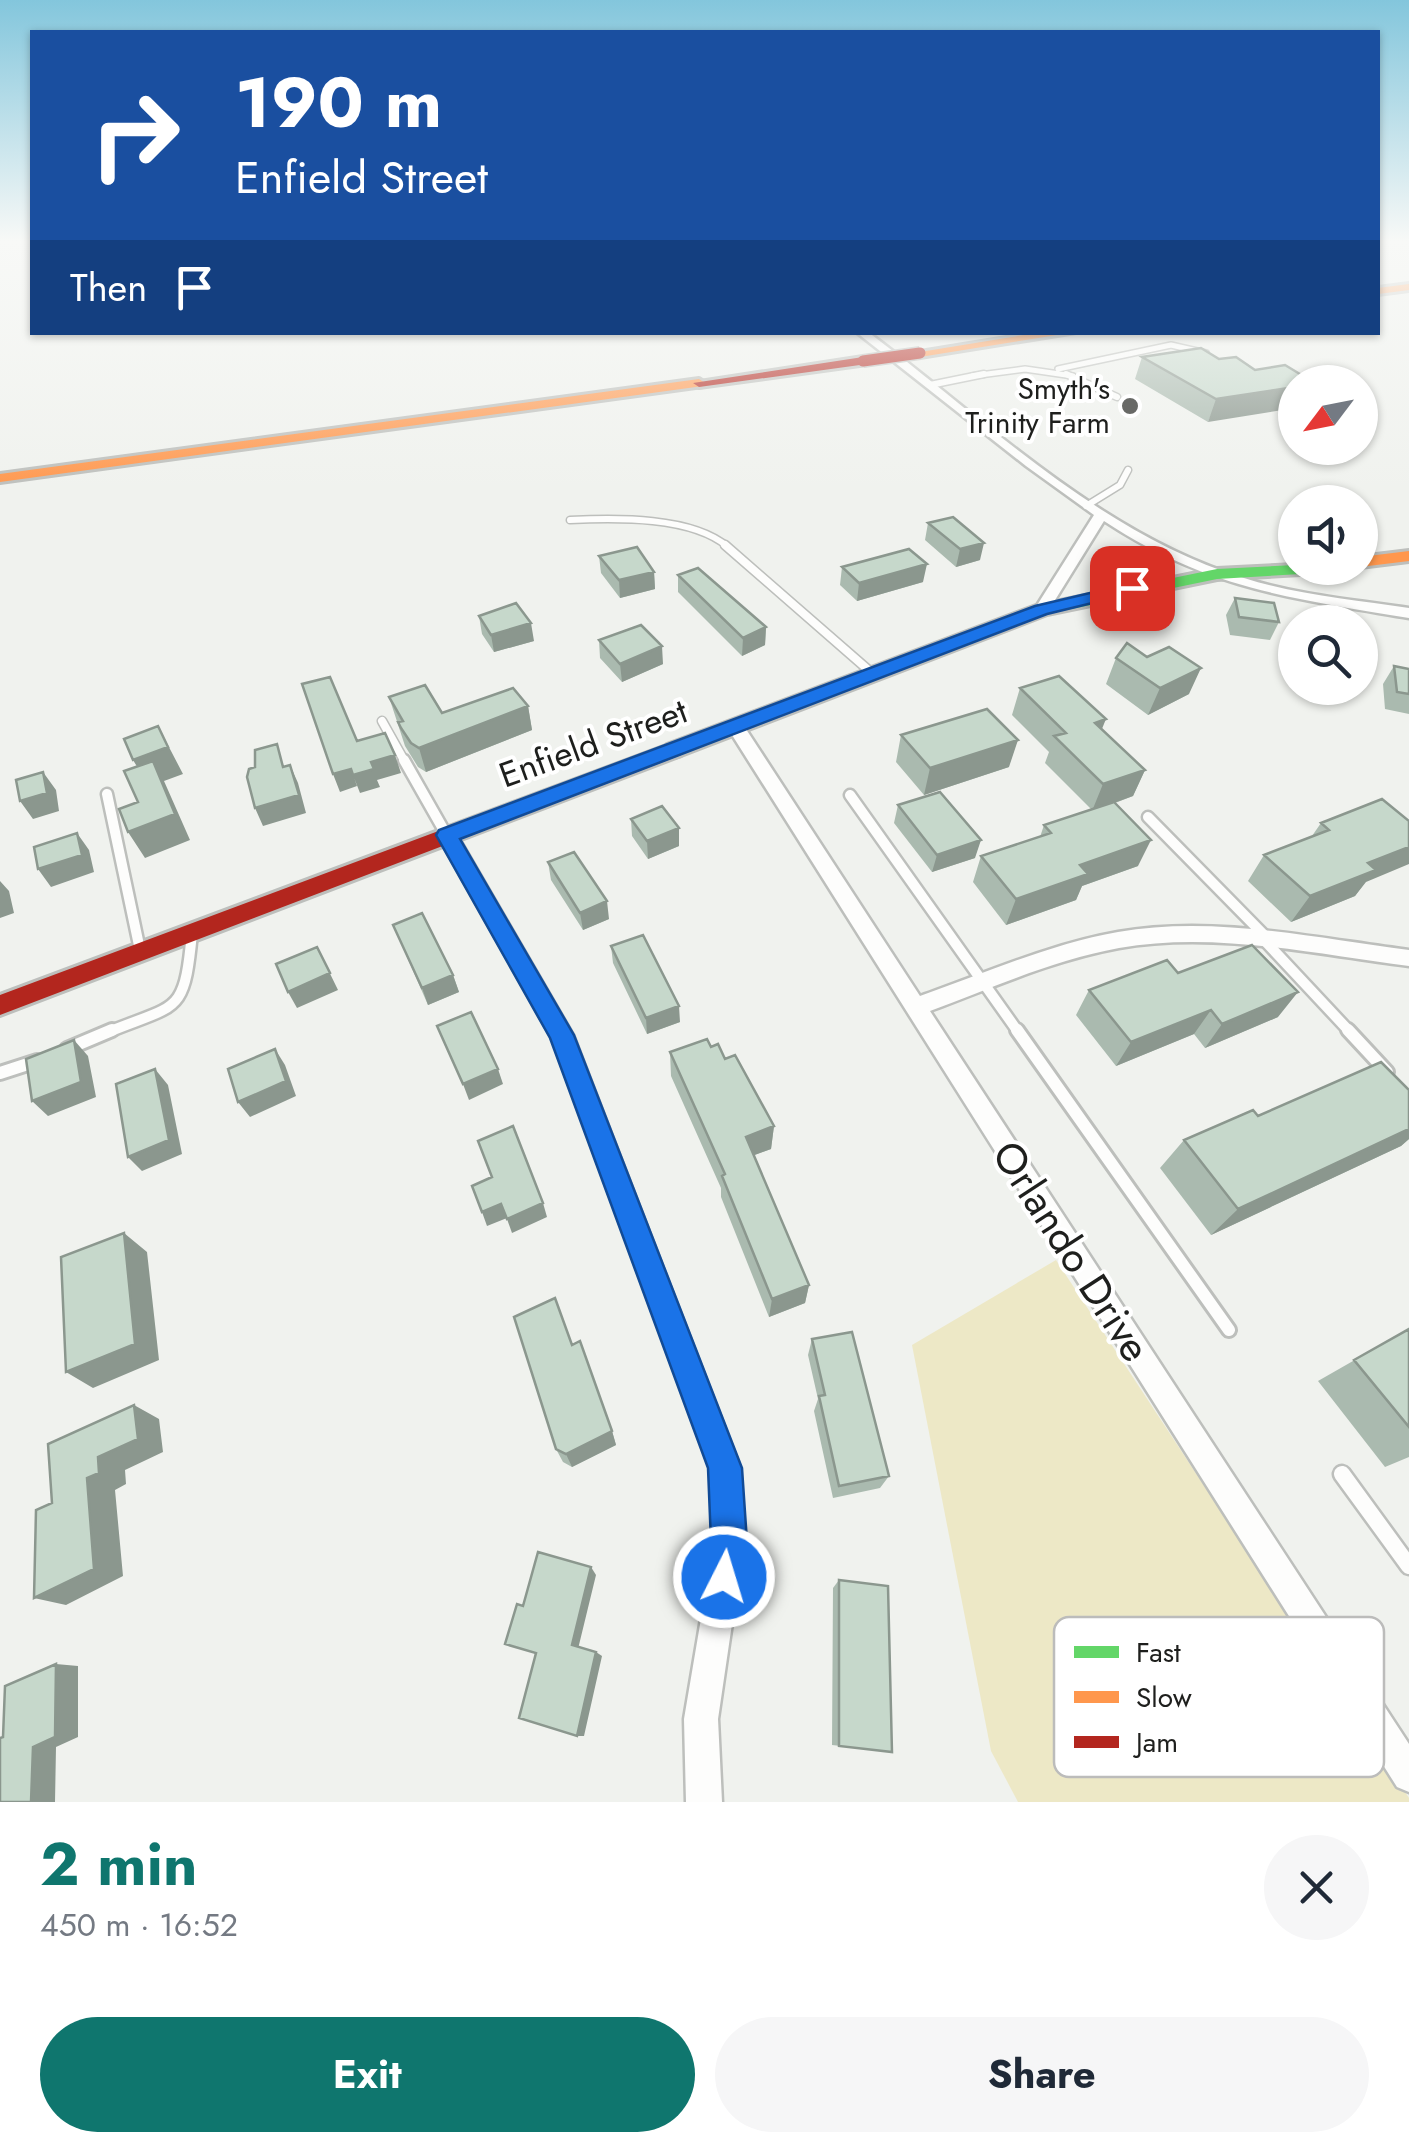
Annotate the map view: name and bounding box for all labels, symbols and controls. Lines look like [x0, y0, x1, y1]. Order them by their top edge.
text: 190 m [235, 52, 442, 153]
icon: right [70, 70, 200, 200]
text: Enfield Street [235, 145, 488, 210]
text: Then [70, 260, 147, 315]
icon: arrive [167, 260, 222, 315]
north arrow [1278, 365, 1378, 465]
map controls [1278, 365, 1378, 705]
place label: Smyth's Trinity Farm [965, 367, 1110, 444]
marker: Smyth's Trinity Farm [1119, 395, 1141, 417]
button: sound [1278, 485, 1378, 585]
pin [1090, 546, 1175, 631]
icon: arrive [1105, 561, 1160, 616]
button: search [1278, 605, 1378, 705]
street label: Enfield Street [492, 686, 695, 800]
street label: Orlando Drive [977, 1129, 1166, 1374]
position arrow [672, 1525, 776, 1629]
legend [1054, 1617, 1384, 1777]
text: Fast [1136, 1632, 1181, 1673]
text: Slow [1136, 1677, 1192, 1718]
text: Jam [1132, 1722, 1178, 1763]
text: 2 min [40, 1821, 198, 1908]
button: close [1264, 1835, 1369, 1940]
text: 450 m · 16:52 [40, 1902, 238, 1948]
button: Exit [40, 2017, 695, 2132]
button: Share [715, 2017, 1369, 2132]

